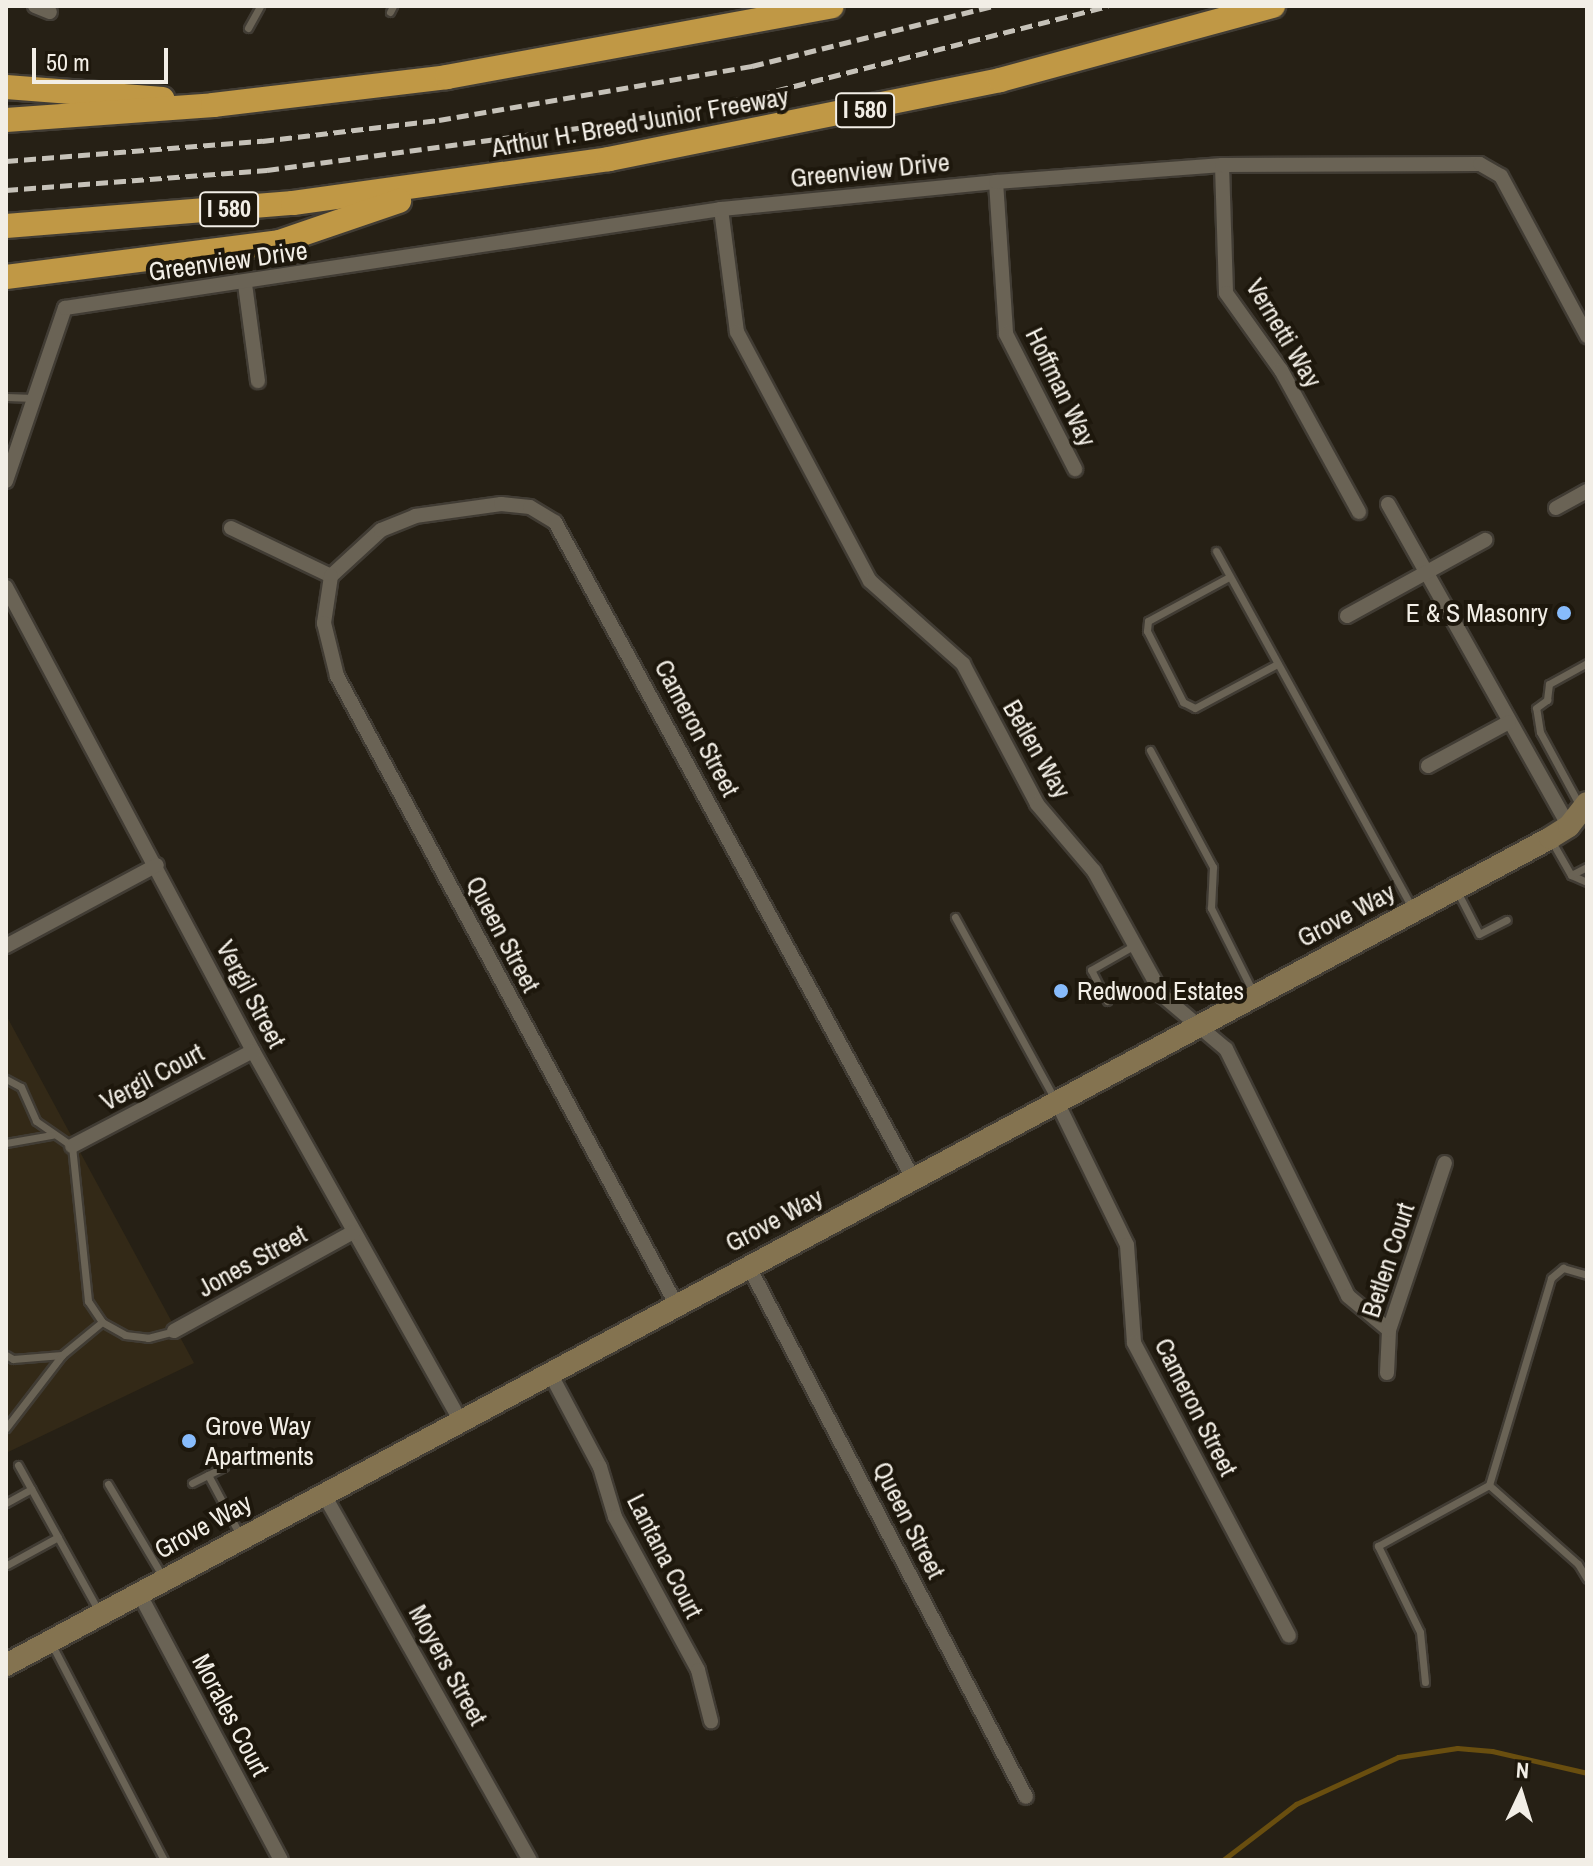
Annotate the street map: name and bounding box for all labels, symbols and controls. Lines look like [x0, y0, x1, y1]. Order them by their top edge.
scale bar [36, 32, 172, 82]
text: 50 m [46, 46, 90, 78]
street label: Arthur H. Breed Junior Freeway [489, 81, 791, 163]
road number: I 580 [835, 90, 895, 130]
street label: Greenview Drive [789, 146, 951, 194]
road number: I 580 [199, 189, 259, 229]
street label: Greenview Drive [147, 234, 309, 288]
street label: Vernetti Way [1239, 273, 1329, 393]
street label: Hoffman Way [1019, 323, 1103, 451]
place label: E & S Masonry [1406, 597, 1548, 629]
marker: E & S Masonry [1555, 604, 1573, 622]
street label: Cameron Street [648, 654, 746, 802]
street label: Betlen Way [996, 694, 1078, 804]
street label: Queen Street [459, 871, 547, 997]
street label: Grove Way [1292, 876, 1400, 954]
street label: Vergil Street [210, 935, 292, 1053]
place label: Redwood Estates [1077, 975, 1244, 1007]
marker: Redwood Estates [1052, 982, 1070, 1000]
street label: Vergil Court [95, 1037, 209, 1117]
street label: Grove Way [720, 1181, 828, 1259]
street label: Betlen Court [1355, 1199, 1421, 1321]
street label: Jones Street [192, 1218, 312, 1304]
street label: Cameron Street [1148, 1333, 1244, 1481]
place label: Grove Way Apartments [205, 1410, 314, 1472]
marker: Grove Way Apartments [180, 1432, 198, 1450]
street label: Queen Street [866, 1456, 952, 1584]
street label: Grove Way [149, 1487, 257, 1565]
street label: Lantana Court [620, 1489, 710, 1623]
street label: Moyers Street [402, 1599, 494, 1731]
street label: Morales Court [186, 1649, 276, 1781]
north arrow [1481, 1754, 1561, 1834]
text: N [1515, 1755, 1530, 1785]

